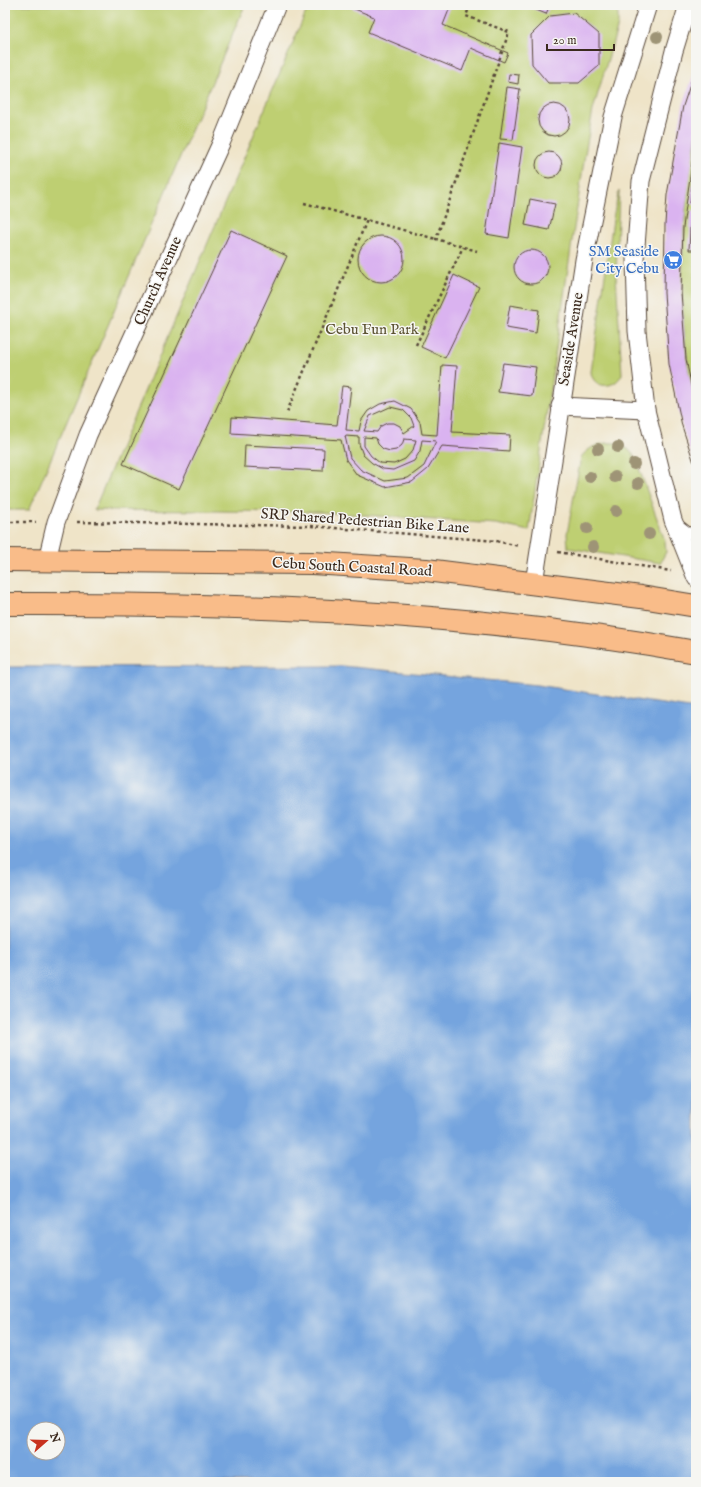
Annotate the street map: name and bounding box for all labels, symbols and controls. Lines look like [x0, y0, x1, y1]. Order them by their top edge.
scale bar [547, 26, 614, 52]
text: 20 m [553, 33, 576, 48]
street label: Church Avenue [130, 233, 186, 328]
place label: SM Seaside City Cebu [589, 242, 659, 278]
supermarket icon: SM Seaside City Cebu [662, 249, 684, 271]
street label: Seaside Avenue [554, 291, 588, 387]
park label: Cebu Fun Park [325, 320, 420, 339]
street label: SRP Shared Pedestrian Bike Lane [260, 504, 470, 538]
street label: Cebu South Coastal Road [272, 553, 433, 581]
north arrow [26, 1421, 66, 1461]
text: N [46, 1430, 63, 1445]

